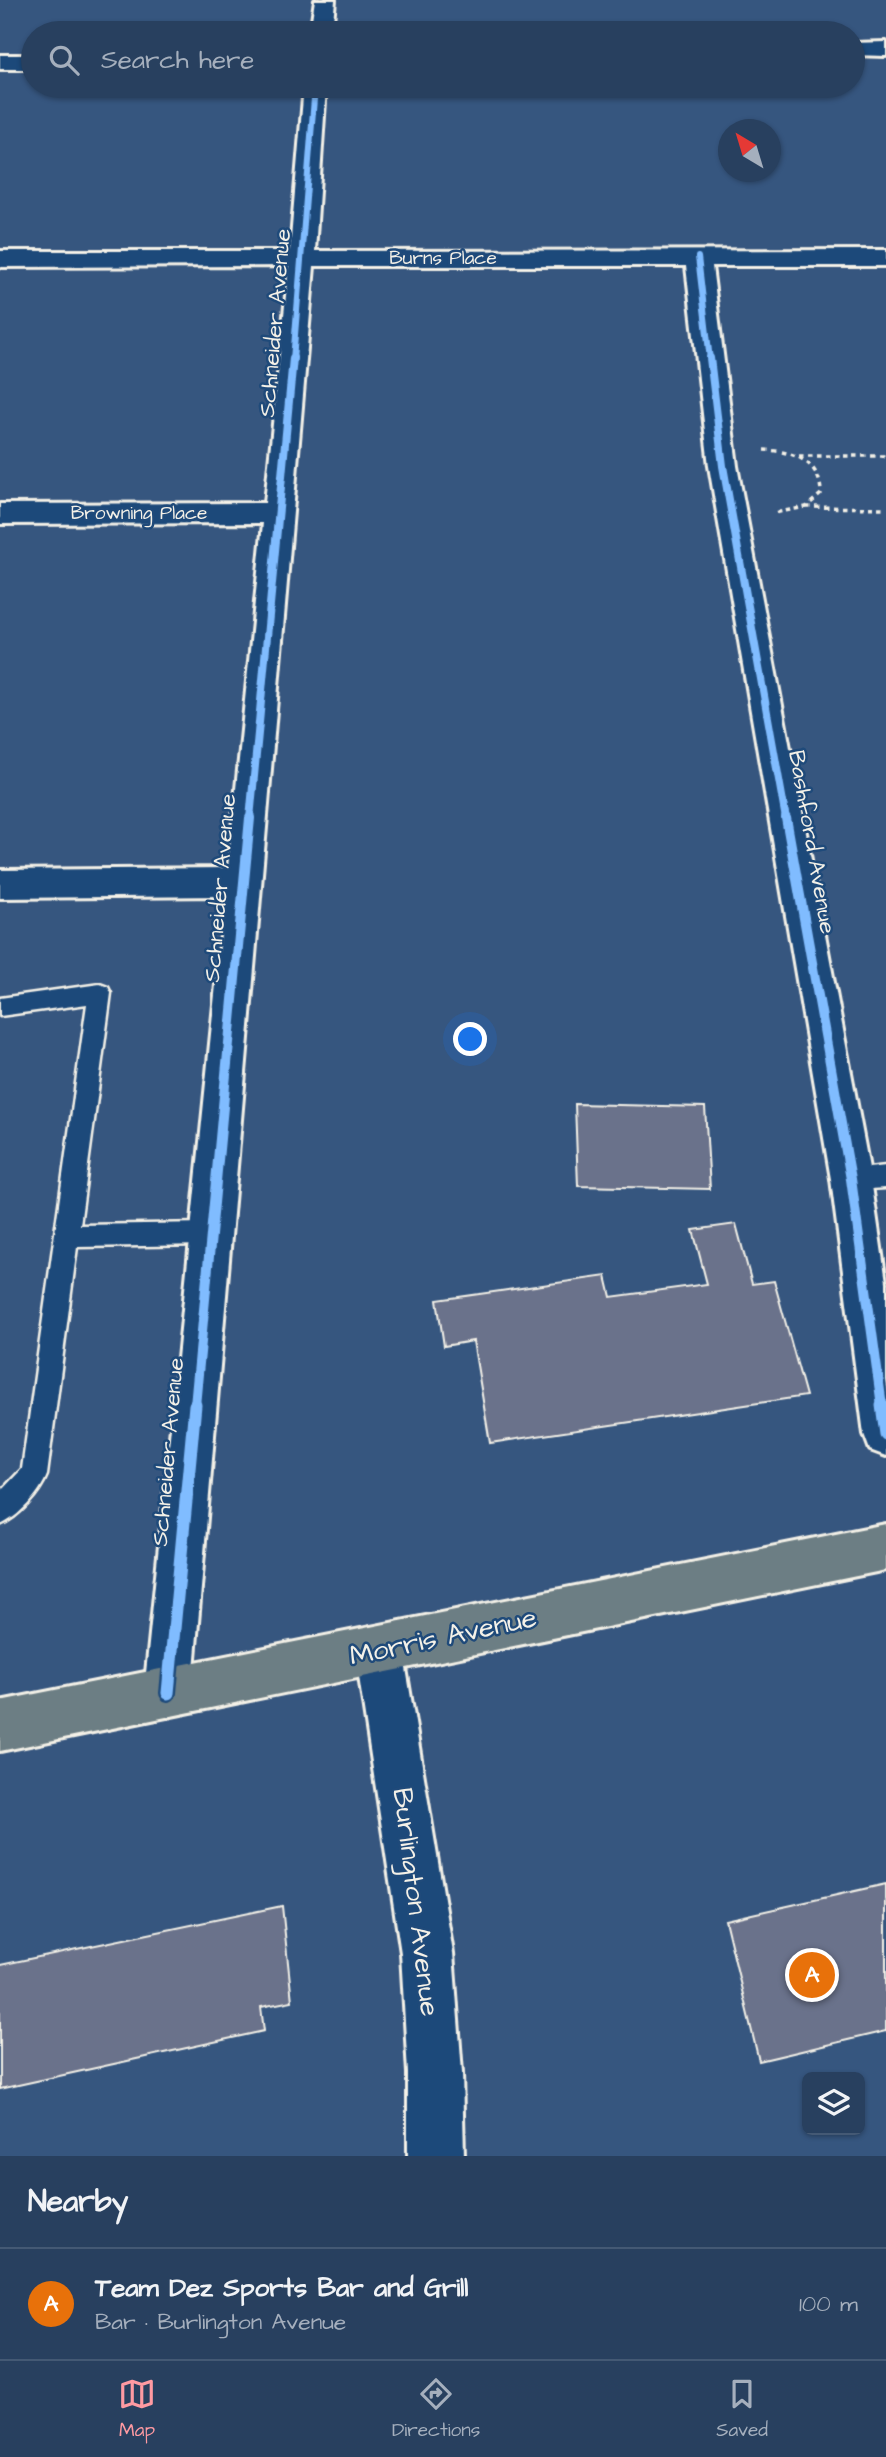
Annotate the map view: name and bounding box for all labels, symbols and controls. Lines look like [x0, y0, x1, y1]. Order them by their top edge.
search box [21, 21, 865, 98]
icon: search [45, 41, 83, 79]
text: Search here [101, 42, 254, 78]
north arrow [718, 119, 781, 182]
street label: Schneider Avenue [251, 227, 299, 419]
street label: Burns Place [389, 245, 497, 272]
street label: Browning Place [71, 500, 207, 528]
street label: Bashford Avenue [780, 748, 844, 936]
street label: Schneider Avenue [196, 792, 244, 984]
your location [453, 1022, 487, 1056]
street label: Schneider Avenue [144, 1356, 192, 1548]
street label: Morris Avenue [346, 1598, 540, 1676]
street label: Burlington Avenue [382, 1786, 449, 2019]
pin: A [789, 1949, 835, 2001]
map controls [802, 2072, 865, 2135]
button: layers [802, 2072, 865, 2135]
text: Nearby [28, 2181, 128, 2223]
text: Team Dez Sports Bar and Grill [95, 2270, 468, 2306]
text: A [44, 2288, 58, 2320]
text: 100 m [799, 2288, 858, 2320]
text: Bar · Burlington Avenue [95, 2306, 346, 2338]
tab: Map [118, 2375, 156, 2444]
tab: Directions [392, 2375, 480, 2444]
tab: Saved [716, 2375, 768, 2444]

